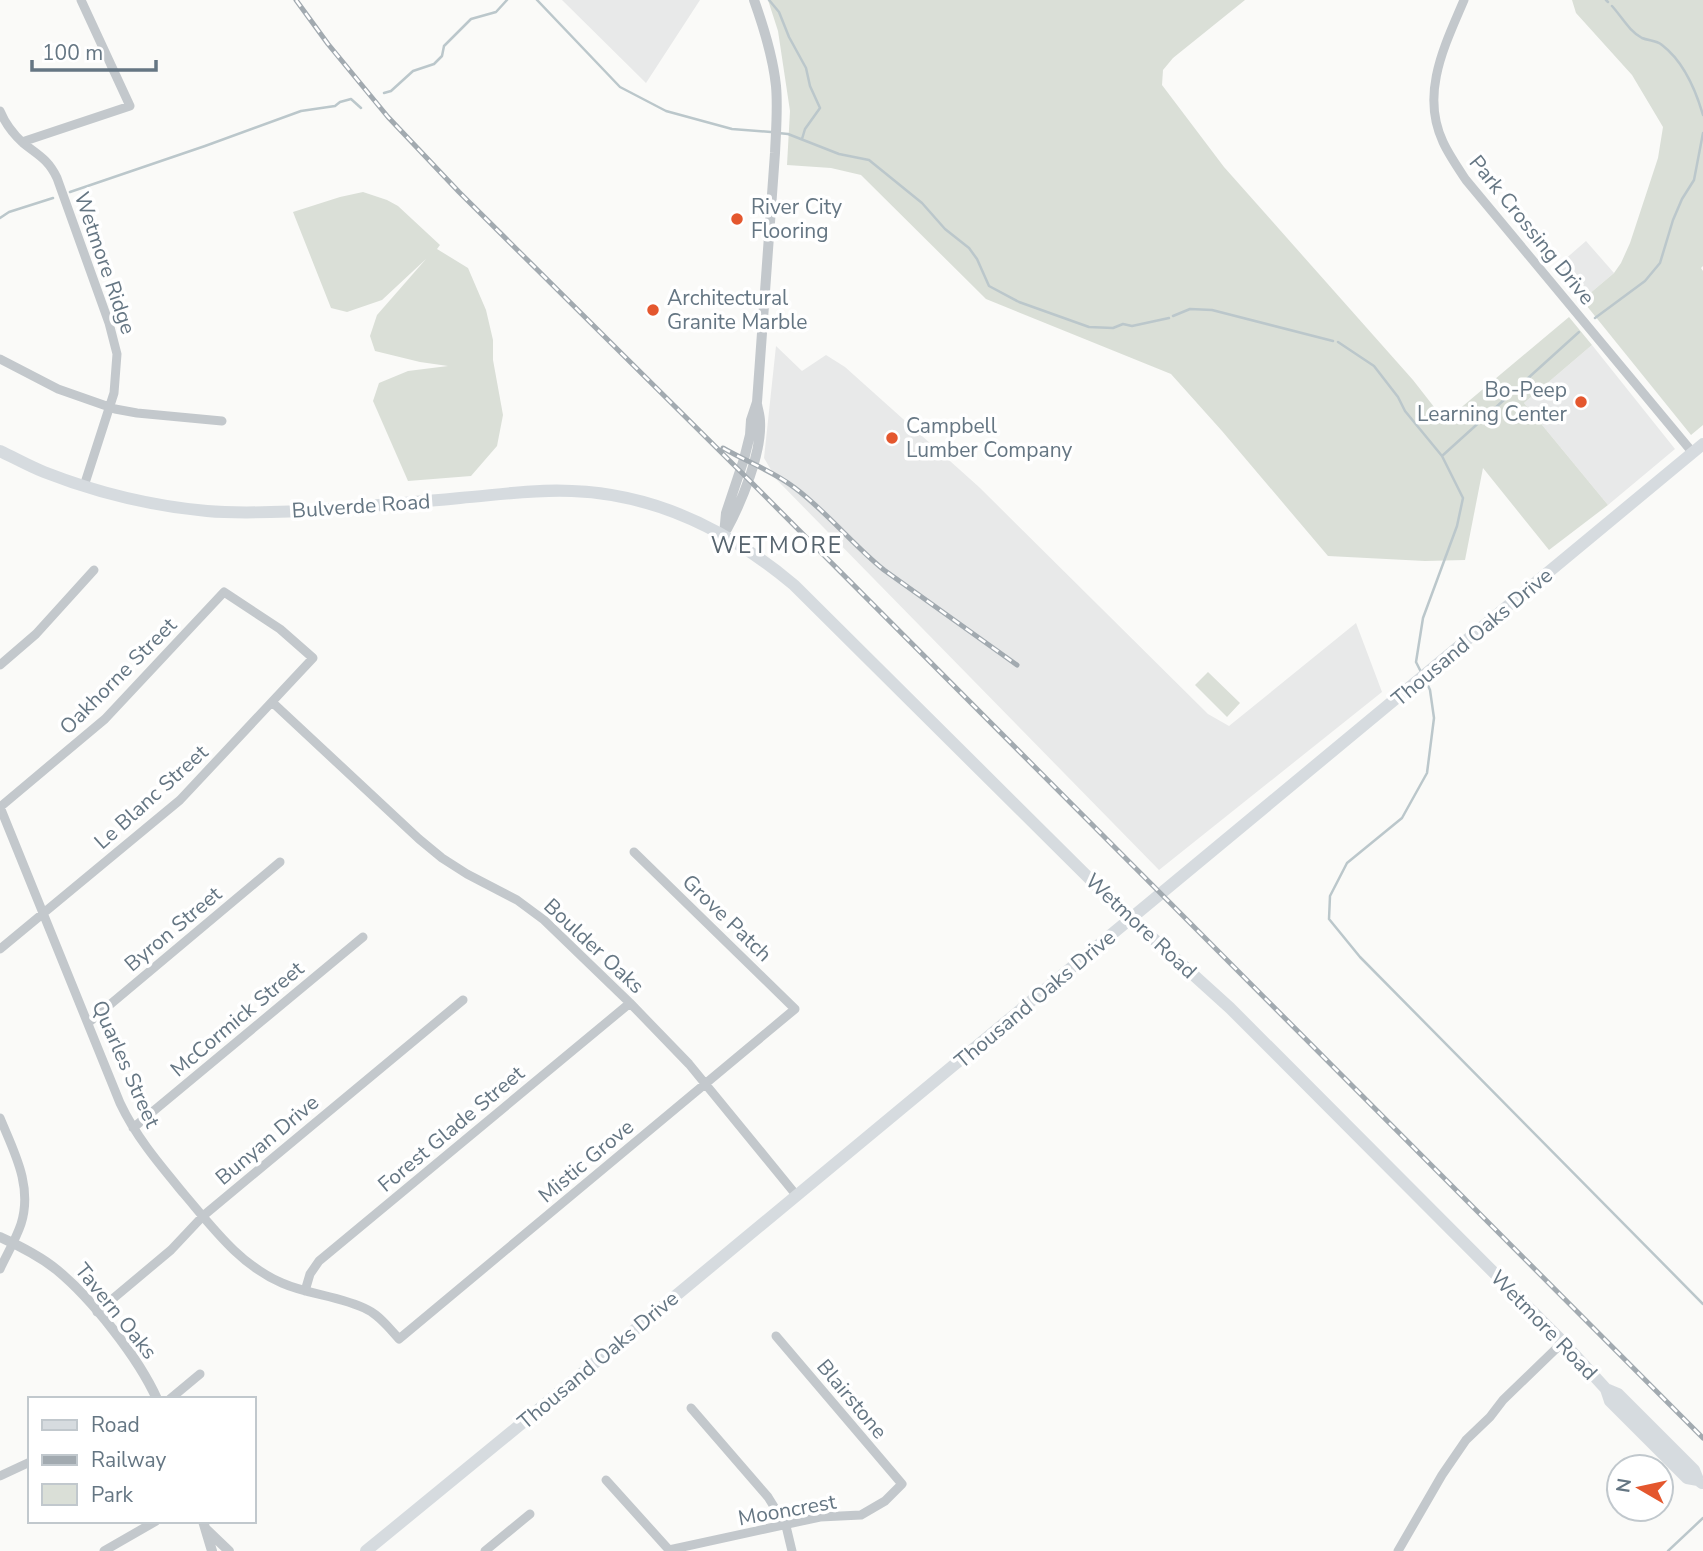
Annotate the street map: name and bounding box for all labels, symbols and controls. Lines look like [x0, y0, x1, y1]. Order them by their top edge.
scale bar [32, 28, 156, 72]
text: 100 m [42, 39, 103, 67]
street label: Park Crossing Drive [1463, 149, 1601, 311]
street label: Wetmore Ridge [68, 188, 142, 338]
place label: River City Flooring [751, 193, 842, 245]
marker: River City Flooring [729, 211, 745, 227]
place label: Architectural Granite Marble [667, 284, 808, 336]
marker: Architectural Granite Marble [645, 302, 661, 318]
place label: Bo-Peep Learning Center [1417, 376, 1567, 428]
marker: Bo-Peep Learning Center [1573, 394, 1589, 410]
place label: Campbell Lumber Company [906, 412, 1073, 464]
marker: Campbell Lumber Company [884, 430, 900, 446]
street label: Bulverde Road [291, 487, 431, 525]
district label: WETMORE [711, 530, 843, 561]
street label: Thousand Oaks Drive [1386, 561, 1558, 713]
street label: Oakhorne Street [53, 611, 183, 741]
street label: Le Blanc Street [88, 738, 214, 856]
street label: Wetmore Road [1079, 867, 1203, 985]
street label: Grove Patch [676, 868, 778, 968]
street label: Byron Street [119, 880, 228, 978]
street label: Boulder Oaks [538, 892, 650, 1000]
street label: Thousand Oaks Drive [949, 923, 1121, 1075]
street label: McCormick Street [164, 955, 310, 1083]
street label: Quarles Street [85, 996, 167, 1133]
street label: Forest Glade Street [372, 1059, 531, 1198]
street label: Bunyan Drive [209, 1089, 325, 1191]
street label: Mistic Grove [533, 1113, 639, 1209]
street label: Tavern Oaks [68, 1257, 164, 1365]
street label: Wetmore Road [1484, 1264, 1604, 1386]
street label: Thousand Oaks Drive [512, 1284, 684, 1436]
street label: Blairstone [810, 1353, 894, 1445]
legend [28, 1397, 256, 1523]
text: Road [91, 1411, 140, 1439]
text: Railway [91, 1446, 166, 1474]
north arrow [1605, 1453, 1675, 1523]
text: N [1610, 1476, 1638, 1495]
text: Park [91, 1481, 133, 1509]
street label: Mooncrest [736, 1488, 839, 1532]

